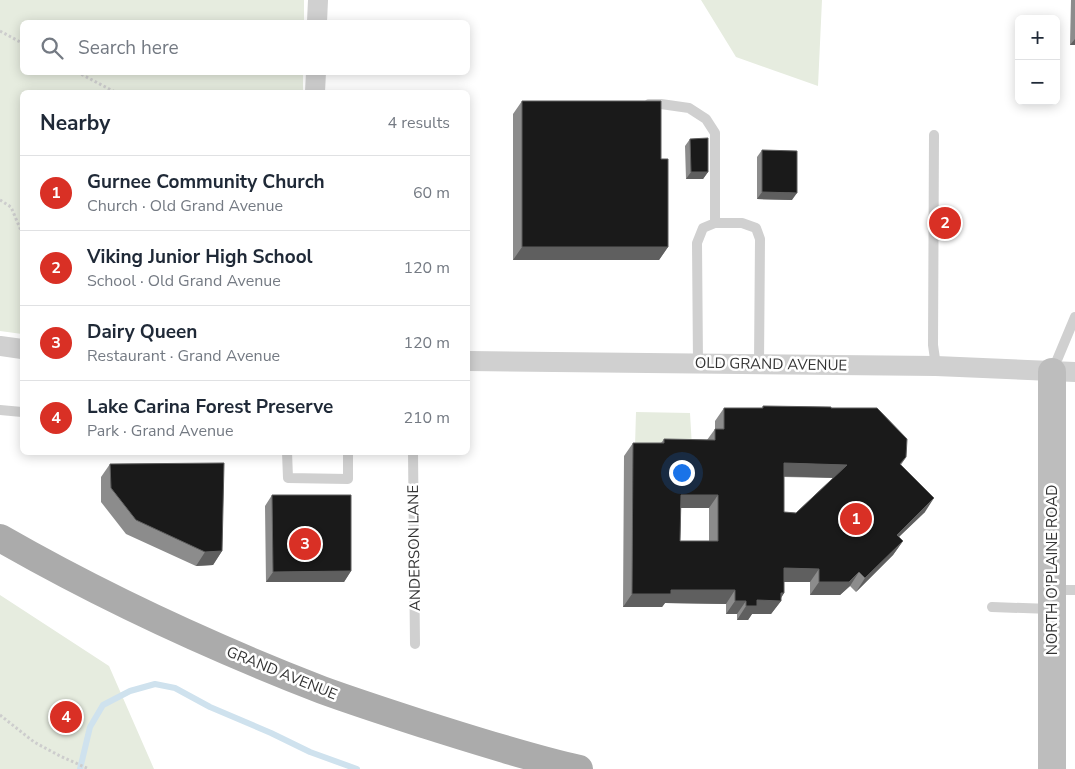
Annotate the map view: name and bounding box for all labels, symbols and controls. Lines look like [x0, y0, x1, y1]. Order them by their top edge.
map controls [1015, 15, 1060, 105]
button: + [1015, 15, 1060, 60]
search box [20, 20, 470, 75]
icon: search [38, 34, 66, 62]
text: Search here [78, 35, 179, 61]
button: − [1015, 60, 1060, 105]
text: Nearby [40, 109, 110, 137]
text: 4 results [388, 112, 450, 134]
text: Gurnee Community Church [87, 169, 325, 195]
text: 1 [51, 182, 61, 204]
text: 60 m [413, 182, 450, 204]
text: Church · Old Grand Avenue [87, 195, 283, 217]
pin: 2 [929, 204, 961, 242]
text: Viking Junior High School [87, 244, 313, 270]
text: 2 [51, 257, 61, 279]
text: 120 m [403, 257, 450, 279]
text: School · Old Grand Avenue [87, 270, 281, 292]
text: Dairy Queen [87, 319, 198, 345]
text: 3 [51, 332, 61, 354]
text: 120 m [403, 332, 450, 354]
text: Restaurant · Grand Avenue [87, 345, 280, 367]
street label: OLD GRAND AVENUE [695, 353, 847, 375]
text: Lake Carina Forest Preserve [87, 394, 333, 420]
text: 4 [51, 407, 61, 429]
text: 210 m [403, 407, 450, 429]
text: Park · Grand Avenue [87, 420, 234, 442]
your location [669, 460, 695, 486]
street label: ANDERSON LANE [403, 485, 425, 611]
street label: NORTH O'PLAINE ROAD [1042, 485, 1062, 655]
pin: 1 [840, 500, 872, 538]
pin: 3 [289, 525, 321, 563]
street label: GRAND AVENUE [224, 642, 340, 704]
pin: 4 [50, 698, 82, 736]

